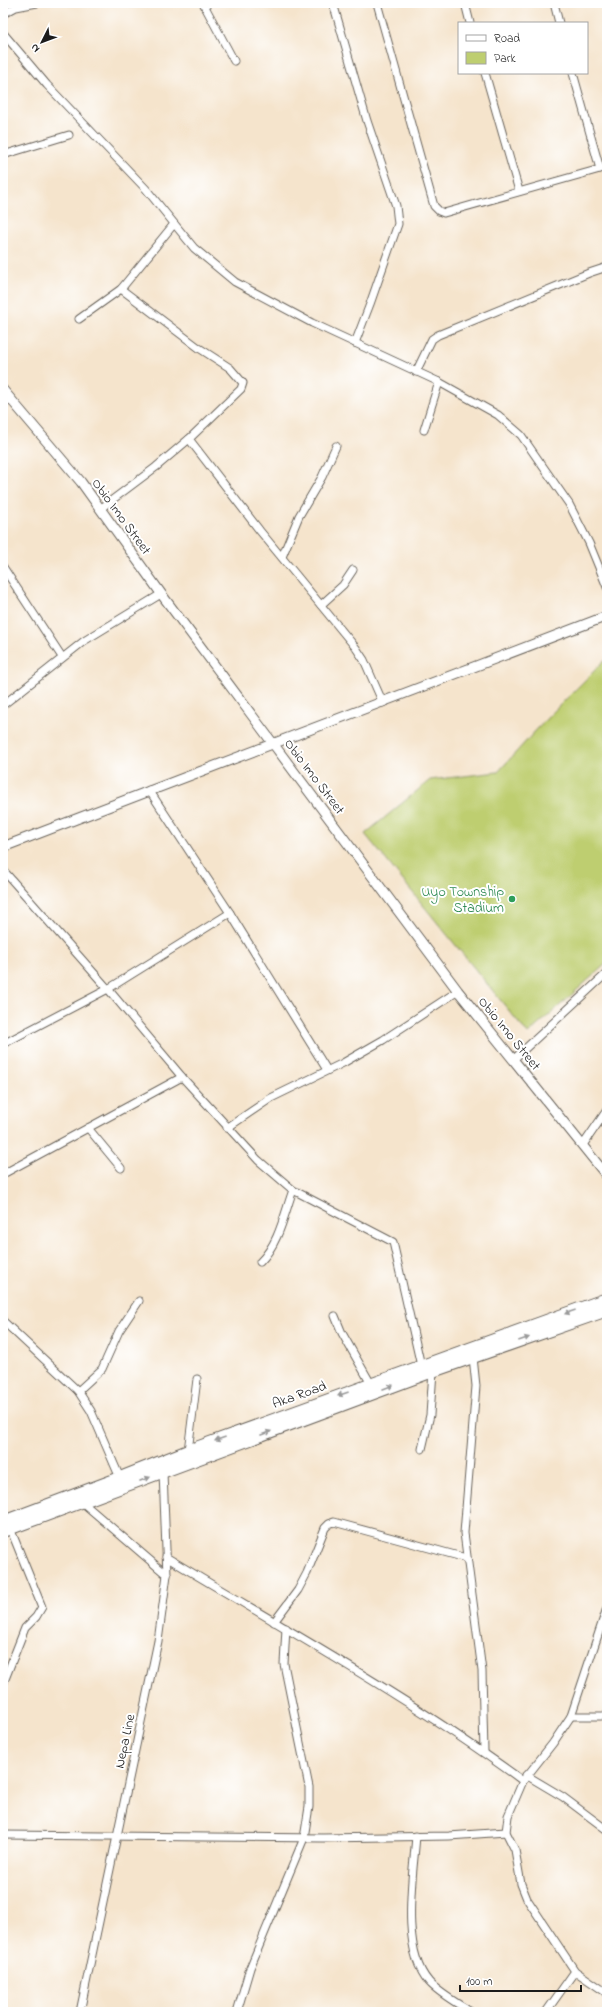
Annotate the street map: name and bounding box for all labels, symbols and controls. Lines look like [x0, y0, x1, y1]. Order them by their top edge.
north arrow [22, 22, 62, 62]
legend [458, 22, 588, 74]
text: Road [494, 30, 520, 48]
text: N [27, 40, 44, 56]
text: Park [494, 50, 516, 68]
street label: Obio Imo Street [86, 474, 156, 560]
street label: Obio Imo Street [278, 735, 349, 819]
place label: Uyo Township Stadium [421, 882, 504, 919]
marker: Uyo Township Stadium [507, 894, 517, 904]
street label: Obio Imo Street [472, 992, 546, 1076]
one-way arrow [564, 1310, 576, 1316]
one-way arrow [518, 1336, 530, 1342]
street label: Aka Road [269, 1376, 330, 1415]
one-way arrow [383, 1384, 395, 1390]
one-way arrow [336, 1392, 348, 1398]
one-way arrow [261, 1430, 273, 1436]
one-way arrow [214, 1436, 226, 1442]
one-way arrow [139, 1475, 151, 1481]
street label: Nepa Line [109, 1711, 142, 1771]
scale bar [460, 1967, 581, 1993]
text: 100 m [466, 1973, 493, 1991]

